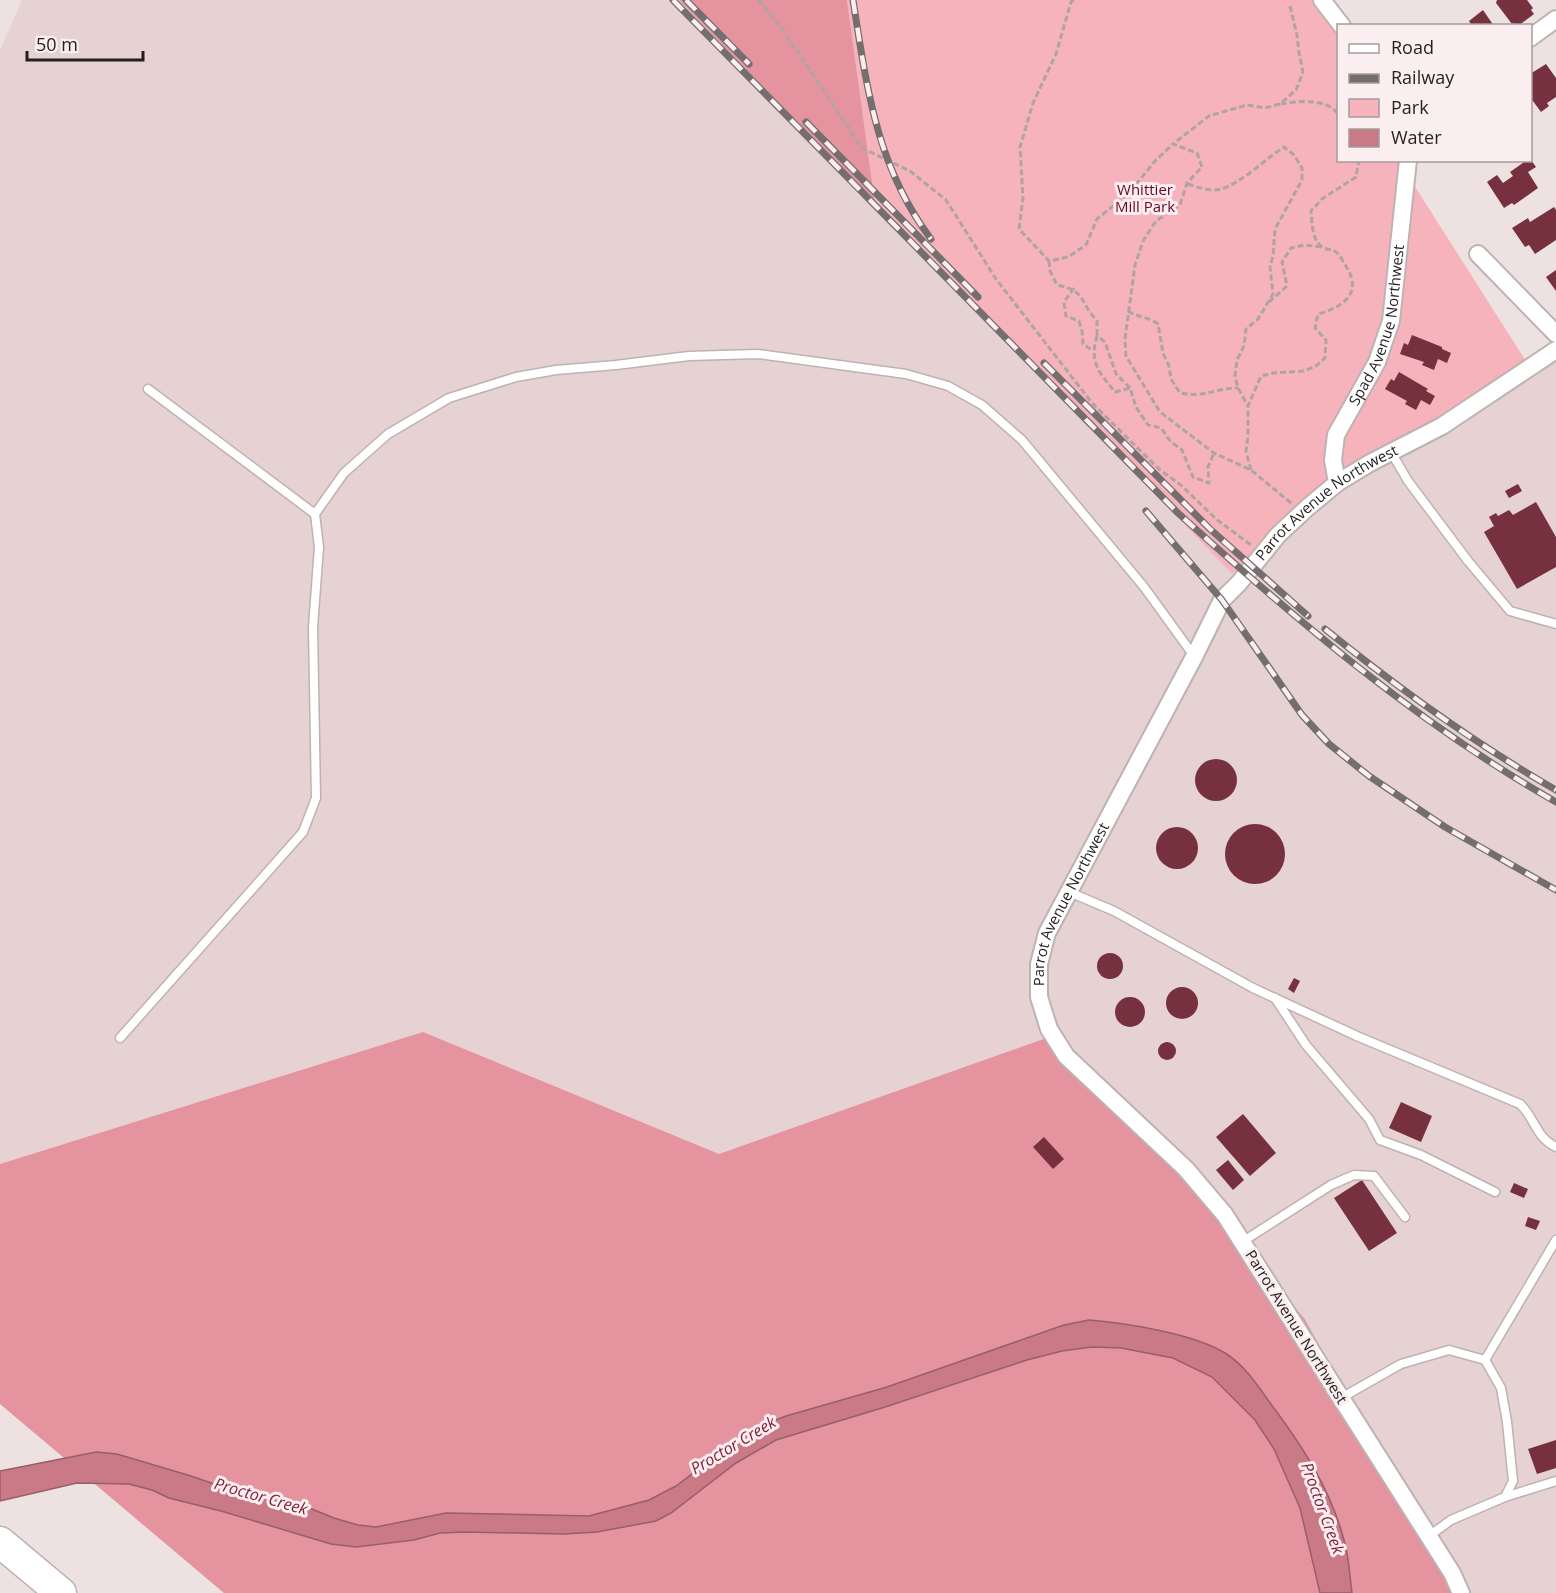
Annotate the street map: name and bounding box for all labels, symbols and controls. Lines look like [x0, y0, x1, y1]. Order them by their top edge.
scale bar [27, 24, 142, 62]
legend [1337, 24, 1532, 162]
text: 50 m [36, 32, 78, 56]
text: Road [1391, 35, 1434, 59]
text: Railway [1391, 65, 1455, 89]
text: Park [1391, 95, 1429, 119]
text: Water [1391, 125, 1442, 149]
park label: Whittier Mill Park [1115, 179, 1175, 216]
street label: Spad Avenue Northwest [1344, 244, 1408, 409]
street label: Parrot Avenue Northwest [1250, 439, 1401, 564]
street label: Parrot Avenue Northwest [1028, 819, 1113, 986]
street label: Parrot Avenue Northwest [1241, 1246, 1352, 1407]
water label: Proctor Creek [686, 1410, 781, 1479]
water label: Proctor Creek [1296, 1459, 1350, 1558]
water label: Proctor Creek [212, 1472, 311, 1520]

